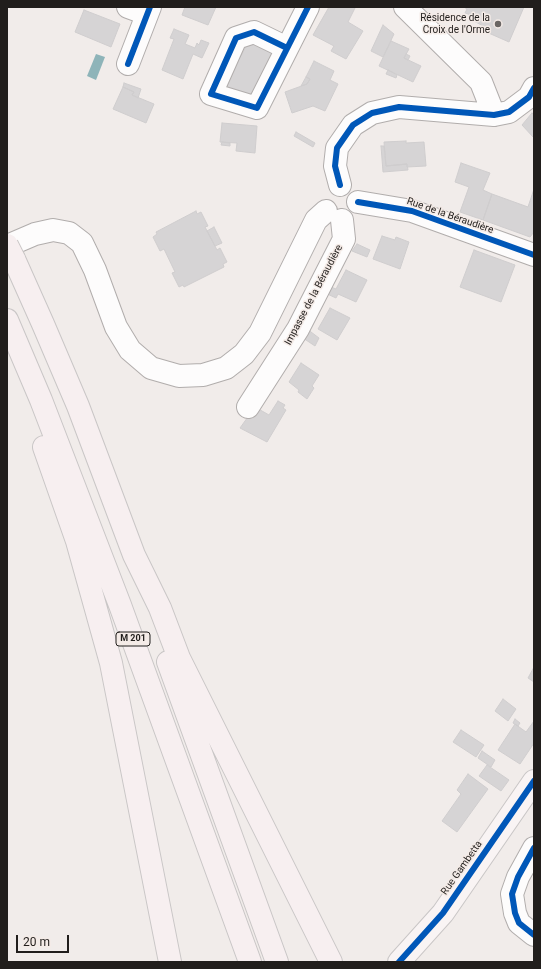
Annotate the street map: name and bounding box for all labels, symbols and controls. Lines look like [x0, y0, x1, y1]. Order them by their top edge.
place label: Résidence de la Croix de l'Orme [420, 12, 490, 36]
marker: Résidence de la Croix de l'Orme [493, 19, 503, 29]
street label: Rue de la Béraudière [405, 196, 495, 236]
street label: Impasse de la Béraudière [282, 243, 346, 347]
road number: M 201 [116, 632, 150, 646]
street label: Rue Gambetta [439, 839, 485, 897]
scale bar [18, 927, 71, 953]
text: 20 m [23, 935, 50, 949]

